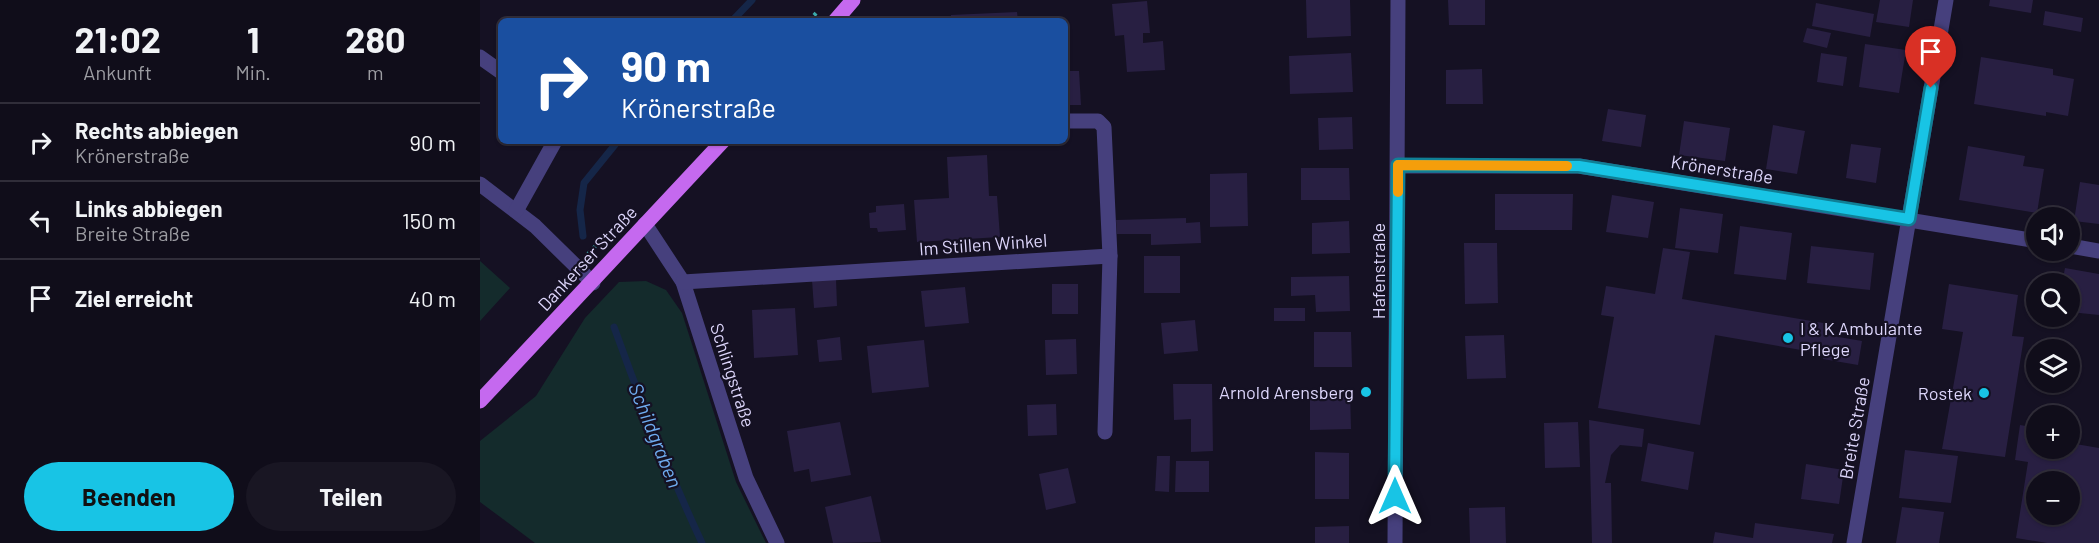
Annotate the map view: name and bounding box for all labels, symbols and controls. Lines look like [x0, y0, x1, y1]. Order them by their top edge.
text: 21:02 [75, 17, 161, 60]
text: 1 [247, 17, 260, 60]
text: 280 [345, 17, 405, 60]
pin [1905, 26, 1956, 88]
icon: arrive [1914, 35, 1947, 68]
text: 90 m [621, 40, 711, 90]
icon: right [522, 42, 600, 120]
text: Ankunft [83, 60, 152, 84]
text: Min. [235, 60, 271, 84]
text: m [367, 60, 384, 84]
text: Krönerstraße [621, 91, 776, 123]
text: Rechts abbiegen [75, 117, 238, 143]
icon: right [24, 126, 57, 159]
text: 90 m [410, 129, 456, 155]
text: Krönerstraße [75, 143, 190, 167]
street label: Krönerstraße [1669, 150, 1775, 188]
text: Links abbiegen [75, 195, 223, 221]
street label: Dankerser Straße [533, 201, 641, 315]
icon: left [24, 204, 57, 237]
text: 150 m [402, 207, 456, 233]
map controls [2026, 207, 2080, 525]
button: sound [2026, 207, 2080, 261]
text: Breite Straße [75, 221, 190, 245]
street label: Hafenstraße [1367, 223, 1389, 319]
street label: Im Stillen Winkel [918, 229, 1048, 259]
button: search [2026, 273, 2080, 327]
icon: arrive [24, 282, 57, 315]
text: Ziel erreicht [75, 285, 193, 311]
text: 40 m [409, 285, 456, 311]
place label: I & K Ambulante Pflege [1800, 317, 1923, 360]
street label: Schlingstraße [706, 320, 760, 430]
marker: I & K Ambulante Pflege [1781, 331, 1795, 345]
button: layers [2026, 339, 2080, 393]
street label: Breite Straße [1834, 375, 1874, 481]
water label: Schildgraben [624, 379, 688, 491]
place label: Arnold Arensberg [1219, 381, 1354, 403]
place label: Rostek [1918, 382, 1972, 404]
marker: Arnold Arensberg [1359, 385, 1373, 399]
marker: Rostek [1977, 386, 1991, 400]
button: + [2026, 405, 2080, 459]
button: Beenden [24, 462, 234, 531]
button: Teilen [246, 462, 456, 531]
position arrow [1363, 464, 1427, 528]
button: − [2026, 471, 2080, 525]

